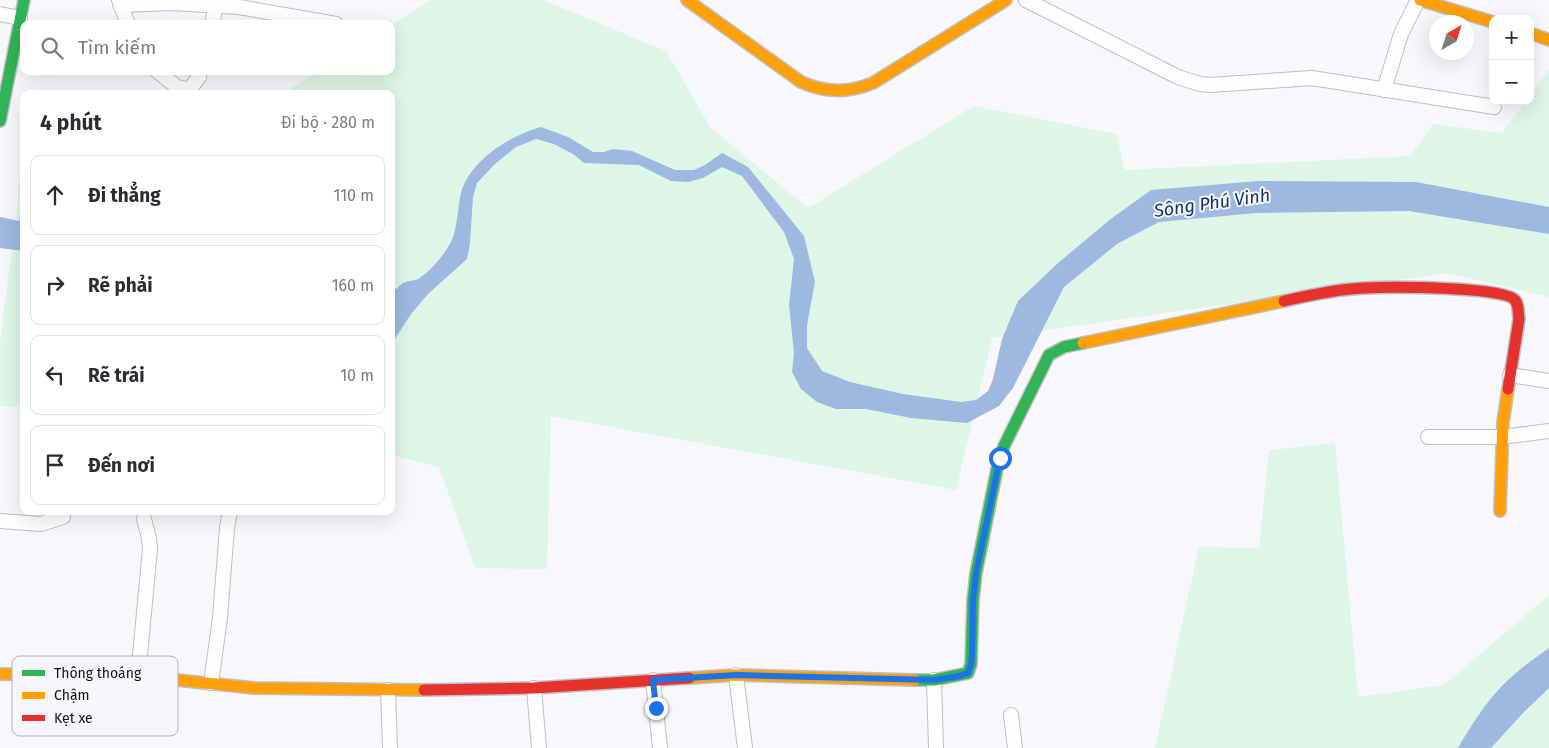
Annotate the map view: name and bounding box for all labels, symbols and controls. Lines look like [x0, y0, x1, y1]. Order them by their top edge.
north arrow [1429, 15, 1474, 60]
map controls [1489, 15, 1534, 105]
button: + [1489, 15, 1534, 60]
search box [20, 20, 395, 75]
icon: search [38, 34, 66, 62]
text: Tìm kiếm [78, 36, 156, 59]
button: − [1489, 60, 1534, 105]
text: 4 phút [40, 110, 102, 136]
text: Đi bộ · 280 m [281, 113, 375, 132]
icon: ahead [41, 181, 69, 209]
text: Đi thẳng [88, 184, 161, 207]
water label: Sông Phú Vinh [1152, 184, 1271, 222]
text: 110 m [333, 186, 374, 205]
icon: right [41, 271, 69, 299]
text: Rẽ phải [88, 274, 153, 297]
text: 160 m [332, 276, 374, 295]
icon: left [41, 361, 69, 389]
text: Rẽ trái [88, 364, 145, 387]
text: 10 m [340, 366, 374, 385]
route start [989, 447, 1012, 470]
icon: arrive [41, 451, 69, 479]
text: Đến nơi [88, 454, 155, 477]
legend [12, 656, 178, 736]
text: Thông thoáng [54, 665, 142, 682]
text: Chậm [54, 687, 90, 704]
route end [645, 697, 668, 720]
text: Kẹt xe [54, 710, 93, 727]

